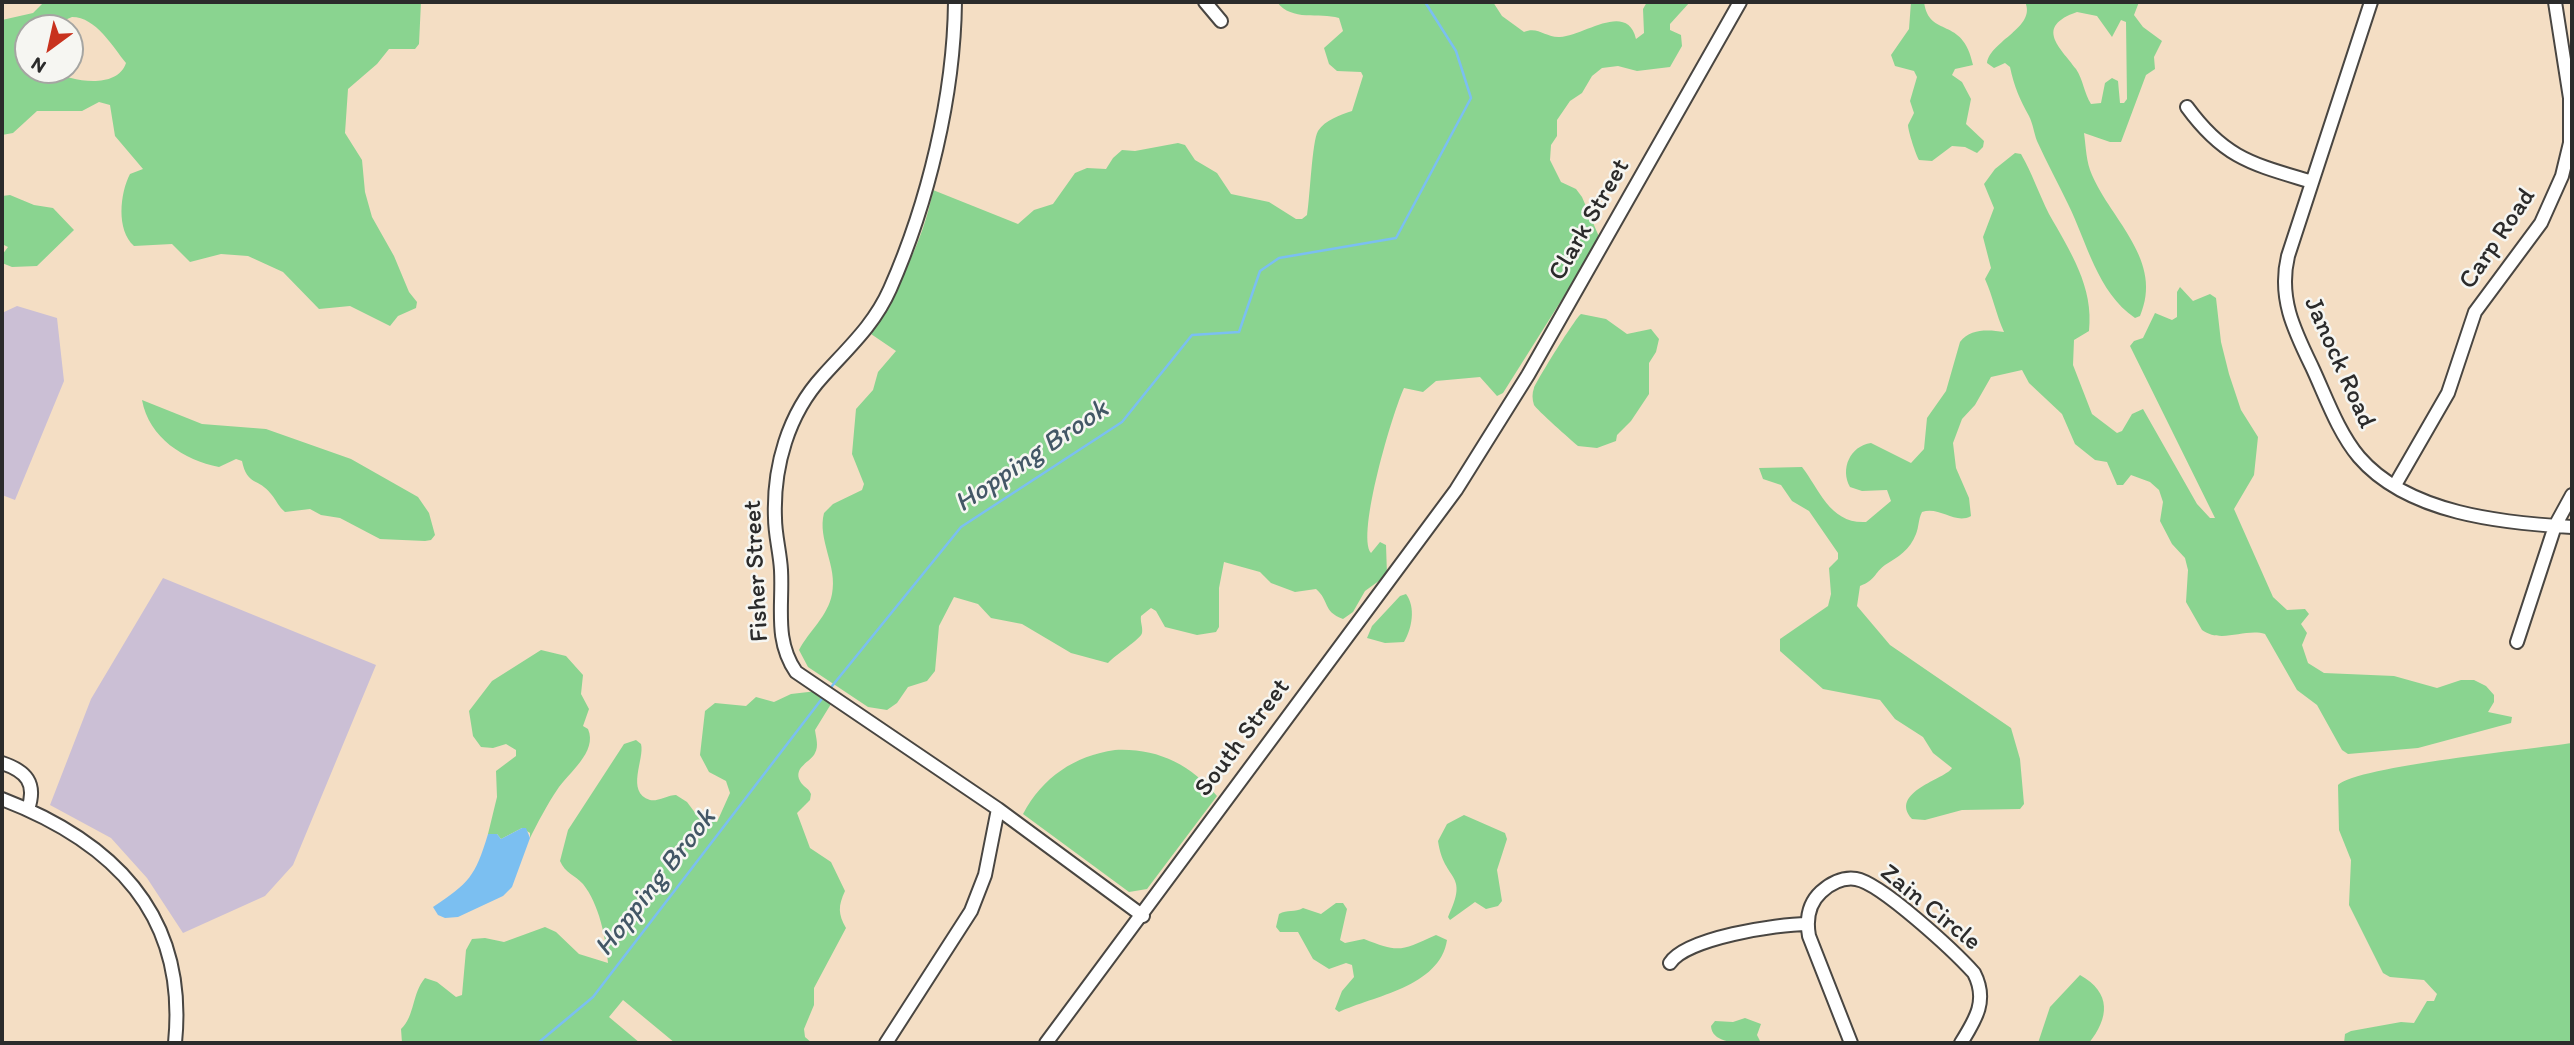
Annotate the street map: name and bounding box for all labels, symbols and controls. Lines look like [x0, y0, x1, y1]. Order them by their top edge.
north arrow [14, 14, 84, 84]
text: N [27, 52, 50, 78]
street label: Clark Street [1543, 154, 1637, 286]
street label: Carp Road [2453, 183, 2543, 295]
street label: Janock Road [2296, 292, 2382, 434]
water label: Hopping Brook [949, 393, 1115, 521]
street label: Fisher Street [738, 499, 776, 643]
street label: South Street [1188, 673, 1298, 803]
water label: Hopping Brook [588, 802, 724, 964]
street label: Zain Circle [1873, 858, 1987, 958]

